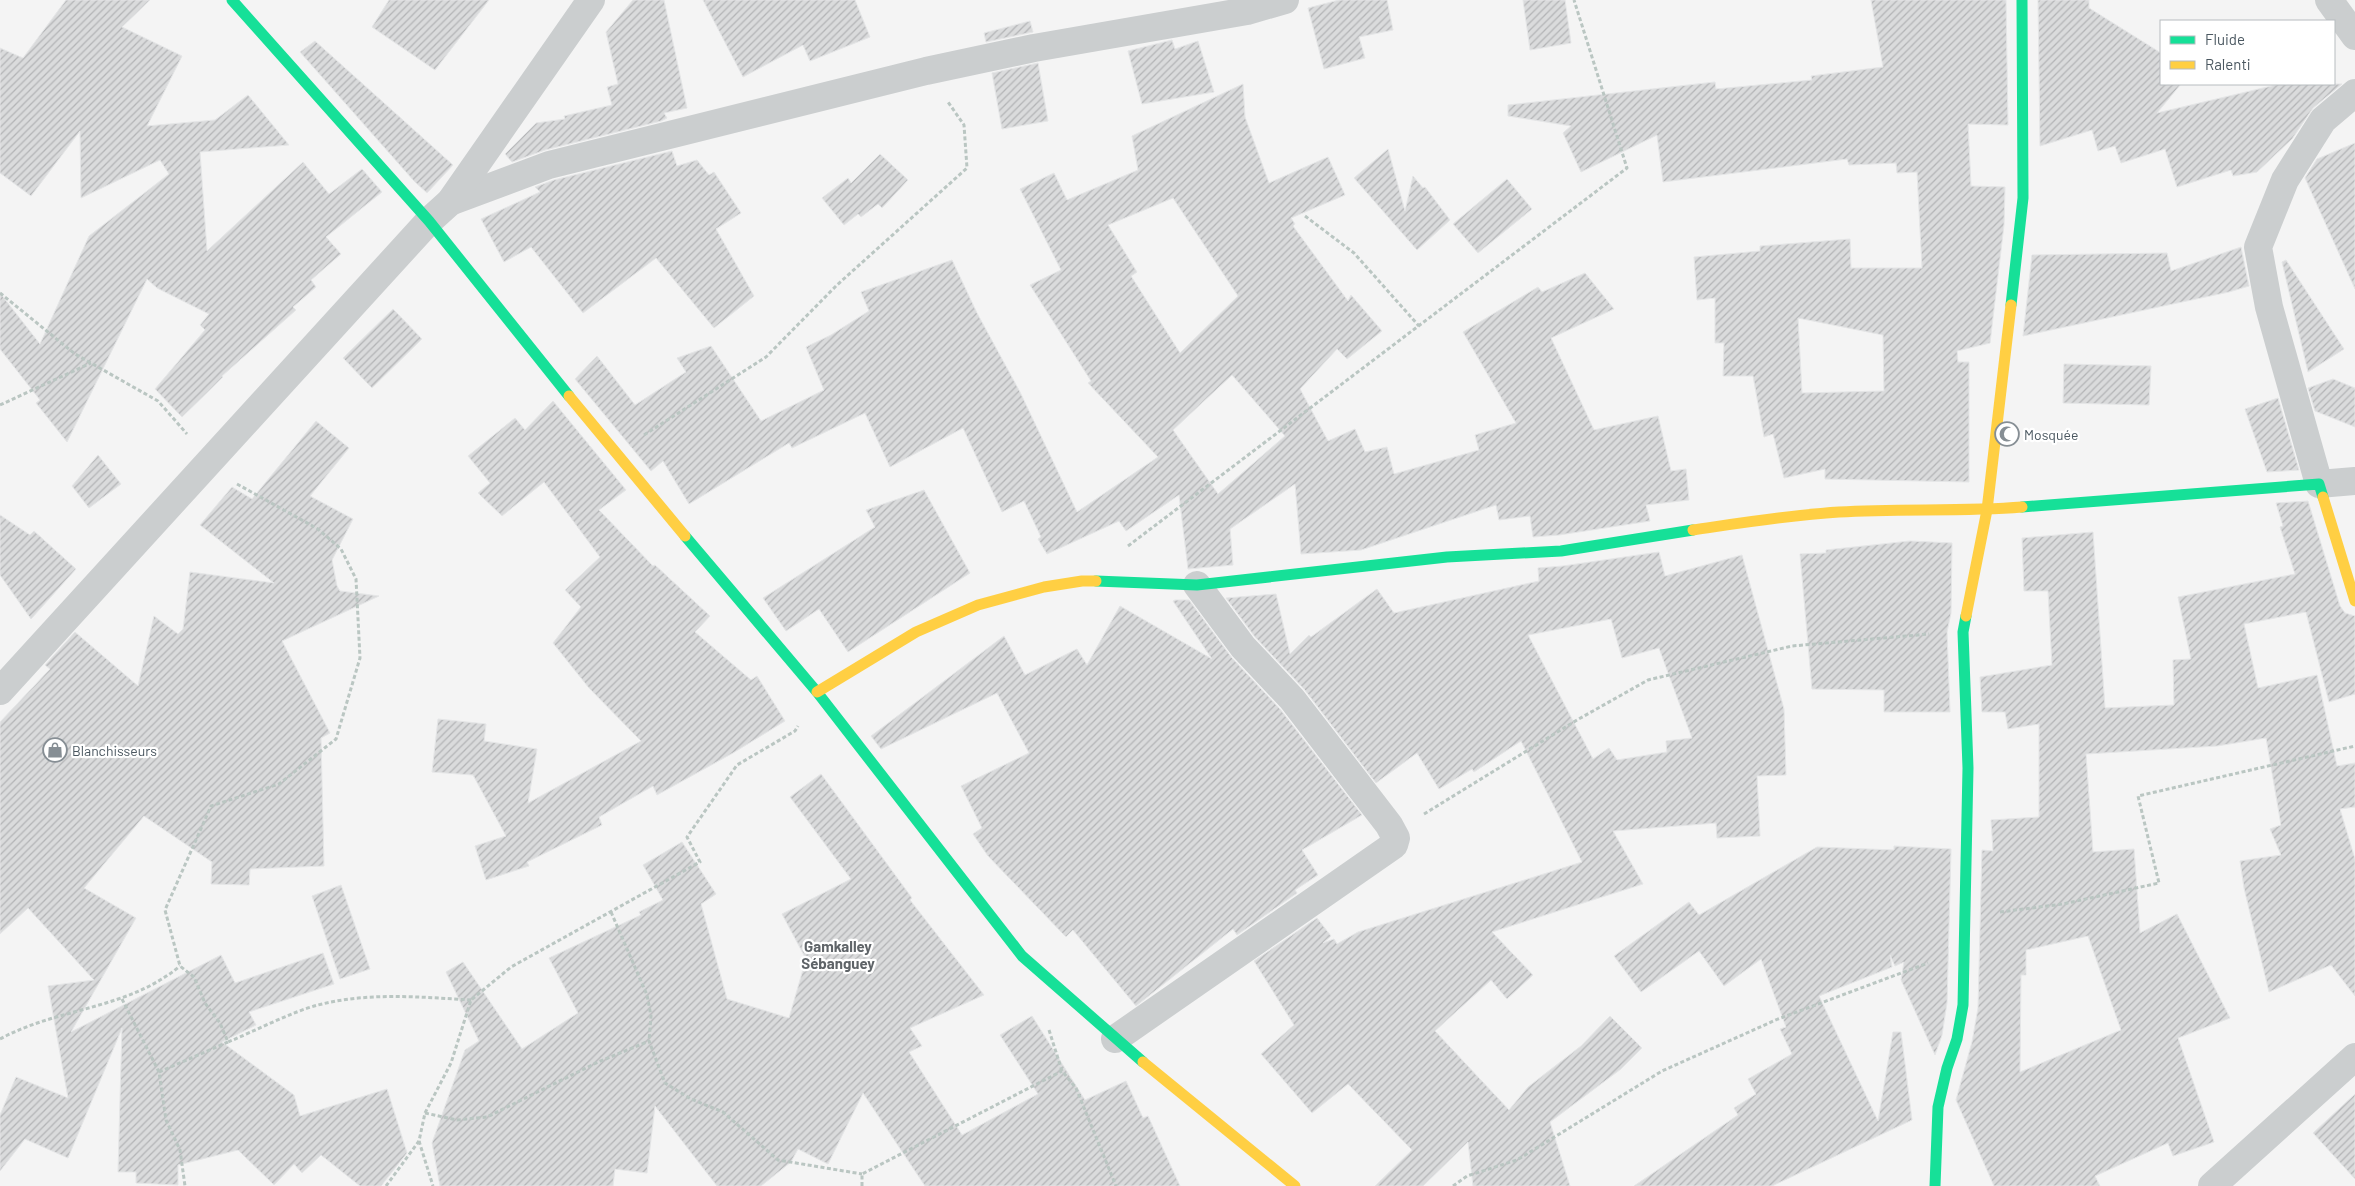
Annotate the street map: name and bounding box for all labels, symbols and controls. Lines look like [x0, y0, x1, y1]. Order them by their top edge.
legend [2160, 20, 2335, 85]
text: Fluide [2205, 30, 2245, 48]
text: Ralenti [2205, 55, 2251, 73]
mosque icon: Mosquée [1994, 421, 2020, 447]
place label: Mosquée [2024, 426, 2079, 443]
shop icon: Blanchisseurs [42, 737, 68, 763]
place label: Blanchisseurs [72, 742, 157, 759]
district label: Gamkalley Sébanguey [801, 937, 875, 972]

